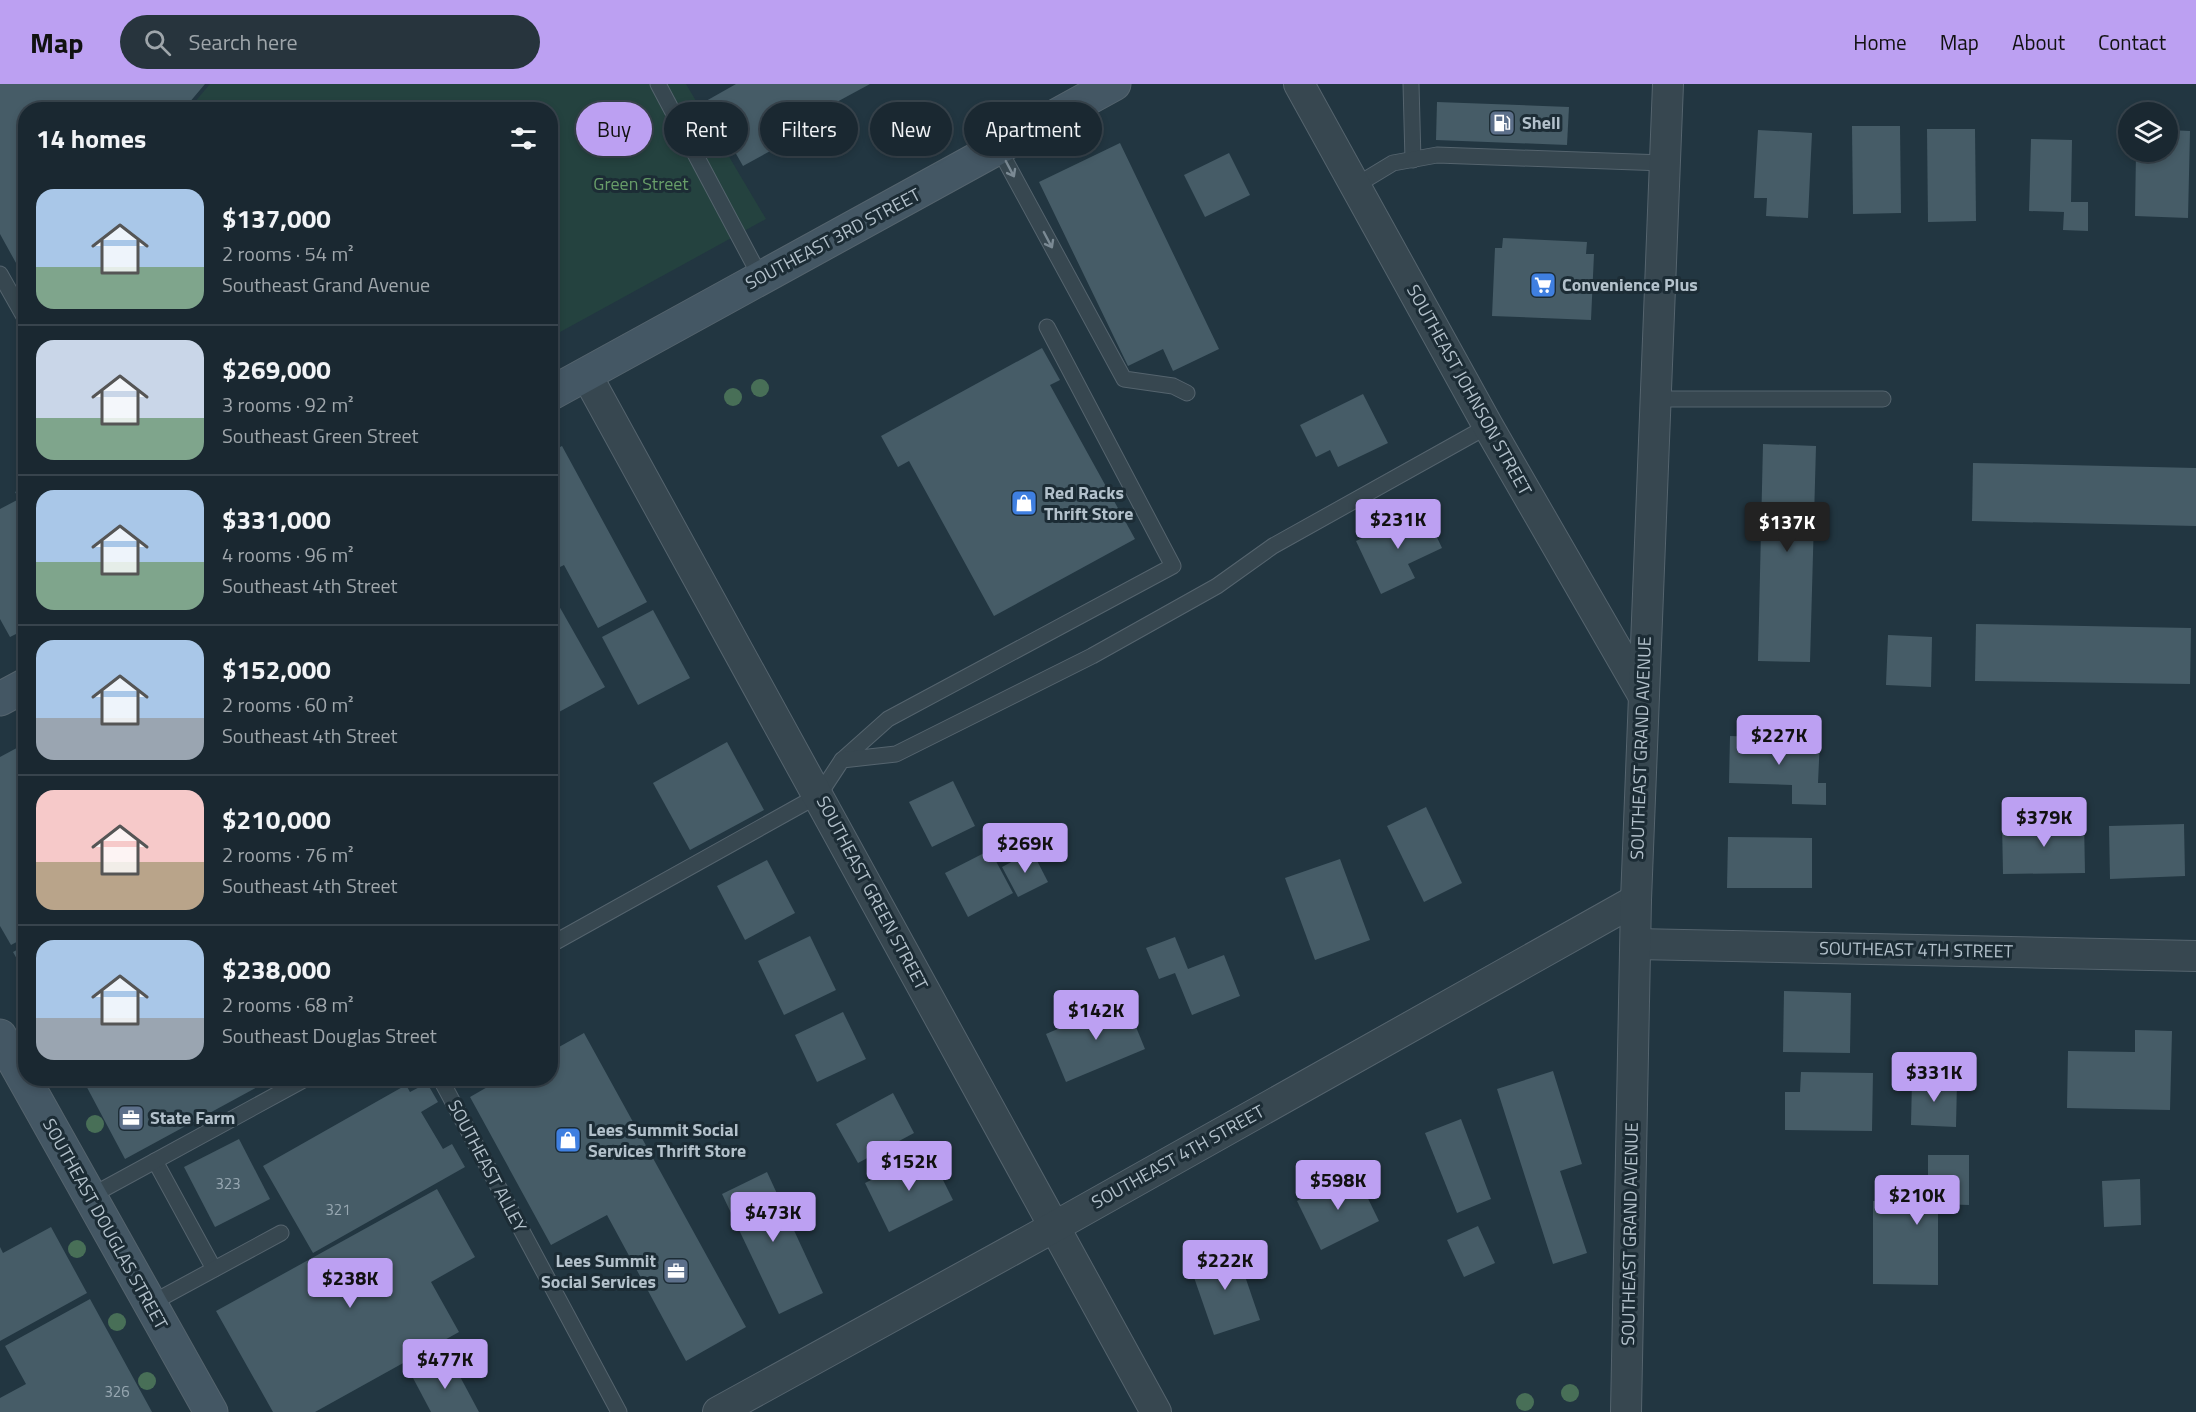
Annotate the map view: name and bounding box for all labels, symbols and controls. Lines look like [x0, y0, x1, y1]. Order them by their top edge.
search box [120, 15, 540, 69]
text: Map [30, 21, 84, 64]
text: Search here [189, 25, 298, 59]
icon: search [141, 26, 174, 59]
text: Home [1853, 26, 1907, 58]
text: Map [1940, 26, 1979, 58]
text: About [2012, 26, 2065, 58]
text: Contact [2098, 26, 2166, 58]
chip: Buy [576, 102, 652, 156]
chip: Rent [664, 102, 748, 156]
chip: Filters [760, 102, 858, 156]
chip: New [870, 102, 952, 156]
chip: Apartment [964, 102, 1102, 156]
map controls [2118, 102, 2178, 162]
button: layers [2118, 102, 2178, 162]
fuel station icon: Shell [1487, 108, 1517, 138]
place label: Shell [1522, 109, 1561, 136]
text: 14 homes [36, 119, 146, 158]
icon: filters [507, 122, 540, 155]
one-way arrow [1005, 159, 1016, 177]
park label: Green Street [593, 170, 689, 197]
street label: SOUTHEAST 3RD STREET [740, 181, 926, 296]
text: $137,000 [222, 199, 331, 238]
icon: home [84, 213, 156, 285]
one-way arrow [1043, 231, 1054, 249]
text: 2 rooms · 54 m² [222, 238, 354, 269]
text: Southeast Grand Avenue [222, 269, 430, 300]
supermarket icon: Convenience Plus [1528, 270, 1558, 300]
place label: Convenience Plus [1562, 271, 1698, 298]
street label: SOUTHEAST JOHNSON STREET [1400, 279, 1539, 501]
text: $269,000 [222, 350, 331, 389]
icon: home [84, 364, 156, 436]
text: 3 rooms · 92 m² [222, 389, 354, 420]
text: Southeast Green Street [222, 420, 419, 451]
place label: Red Racks Thrift Store [1044, 479, 1133, 527]
shop icon: Red Racks Thrift Store [1009, 488, 1039, 518]
pin: $231K [1356, 499, 1440, 550]
text: $331,000 [222, 500, 331, 539]
pin: $137K [1745, 502, 1829, 553]
text: $231K [1370, 503, 1426, 534]
text: $137K [1759, 506, 1815, 537]
icon: home [84, 514, 156, 586]
text: 4 rooms · 96 m² [222, 539, 354, 570]
text: Southeast 4th Street [222, 570, 398, 601]
street label: SOUTHEAST GRAND AVENUE [1623, 636, 1658, 860]
text: $152,000 [222, 650, 331, 689]
icon: home [84, 664, 156, 736]
text: 2 rooms · 60 m² [222, 689, 354, 720]
pin: $227K [1737, 715, 1821, 766]
text: $227K [1751, 719, 1807, 750]
text: Southeast 4th Street [222, 720, 398, 751]
street label: SOUTHEAST GREEN STREET [810, 791, 935, 995]
pin: $379K [2002, 797, 2086, 848]
text: $210,000 [222, 800, 331, 839]
text: $379K [2016, 801, 2072, 832]
icon: home [84, 814, 156, 886]
pin: $269K [983, 823, 1067, 874]
text: $269K [997, 827, 1053, 858]
text: 2 rooms · 76 m² [222, 839, 354, 870]
text: Southeast 4th Street [222, 870, 398, 901]
street label: SOUTHEAST 4TH STREET [1819, 934, 2014, 965]
text: $238,000 [222, 950, 331, 989]
icon: home [84, 964, 156, 1036]
text: 2 rooms · 68 m² [222, 989, 354, 1020]
pin: $142K [1054, 990, 1138, 1041]
text: $142K [1068, 994, 1124, 1025]
text: Southeast Douglas Street [222, 1020, 437, 1051]
pin: $331K [1892, 1052, 1976, 1103]
text: $331K [1906, 1056, 1962, 1087]
street label: SOUTHEAST ALLEY [441, 1095, 534, 1237]
street label: SOUTHEAST 4TH STREET [1086, 1097, 1270, 1215]
office icon: State Farm [116, 1103, 146, 1133]
place label: State Farm [150, 1104, 235, 1131]
street label: SOUTHEAST DOUGLAS STREET [36, 1113, 175, 1335]
place label: Lees Summit Social Services Thrift Store [588, 1116, 746, 1164]
street label: SOUTHEAST GRAND AVENUE [1614, 1122, 1645, 1346]
shop icon: Lees Summit Social Services Thrift Store [553, 1125, 583, 1155]
pin: $152K [867, 1141, 951, 1192]
text: $152K [881, 1145, 937, 1176]
pin: $598K [1296, 1160, 1380, 1211]
text: $598K [1310, 1164, 1366, 1195]
house number: 323 [215, 1172, 241, 1195]
pin: $210K [1875, 1175, 1959, 1226]
text: $210K [1889, 1179, 1945, 1210]
pin: $473K [731, 1192, 815, 1243]
text: $473K [745, 1196, 801, 1227]
house number: 321 [325, 1198, 351, 1221]
pin: $222K [1183, 1240, 1267, 1291]
text: $222K [1197, 1244, 1253, 1275]
place label: Lees Summit Social Services [541, 1247, 656, 1295]
office icon: Lees Summit Social Services [661, 1256, 691, 1286]
pin: $238K [308, 1258, 392, 1309]
text: $238K [322, 1262, 378, 1293]
pin: $477K [403, 1339, 487, 1390]
text: $477K [417, 1343, 473, 1374]
house number: 326 [104, 1380, 130, 1403]

